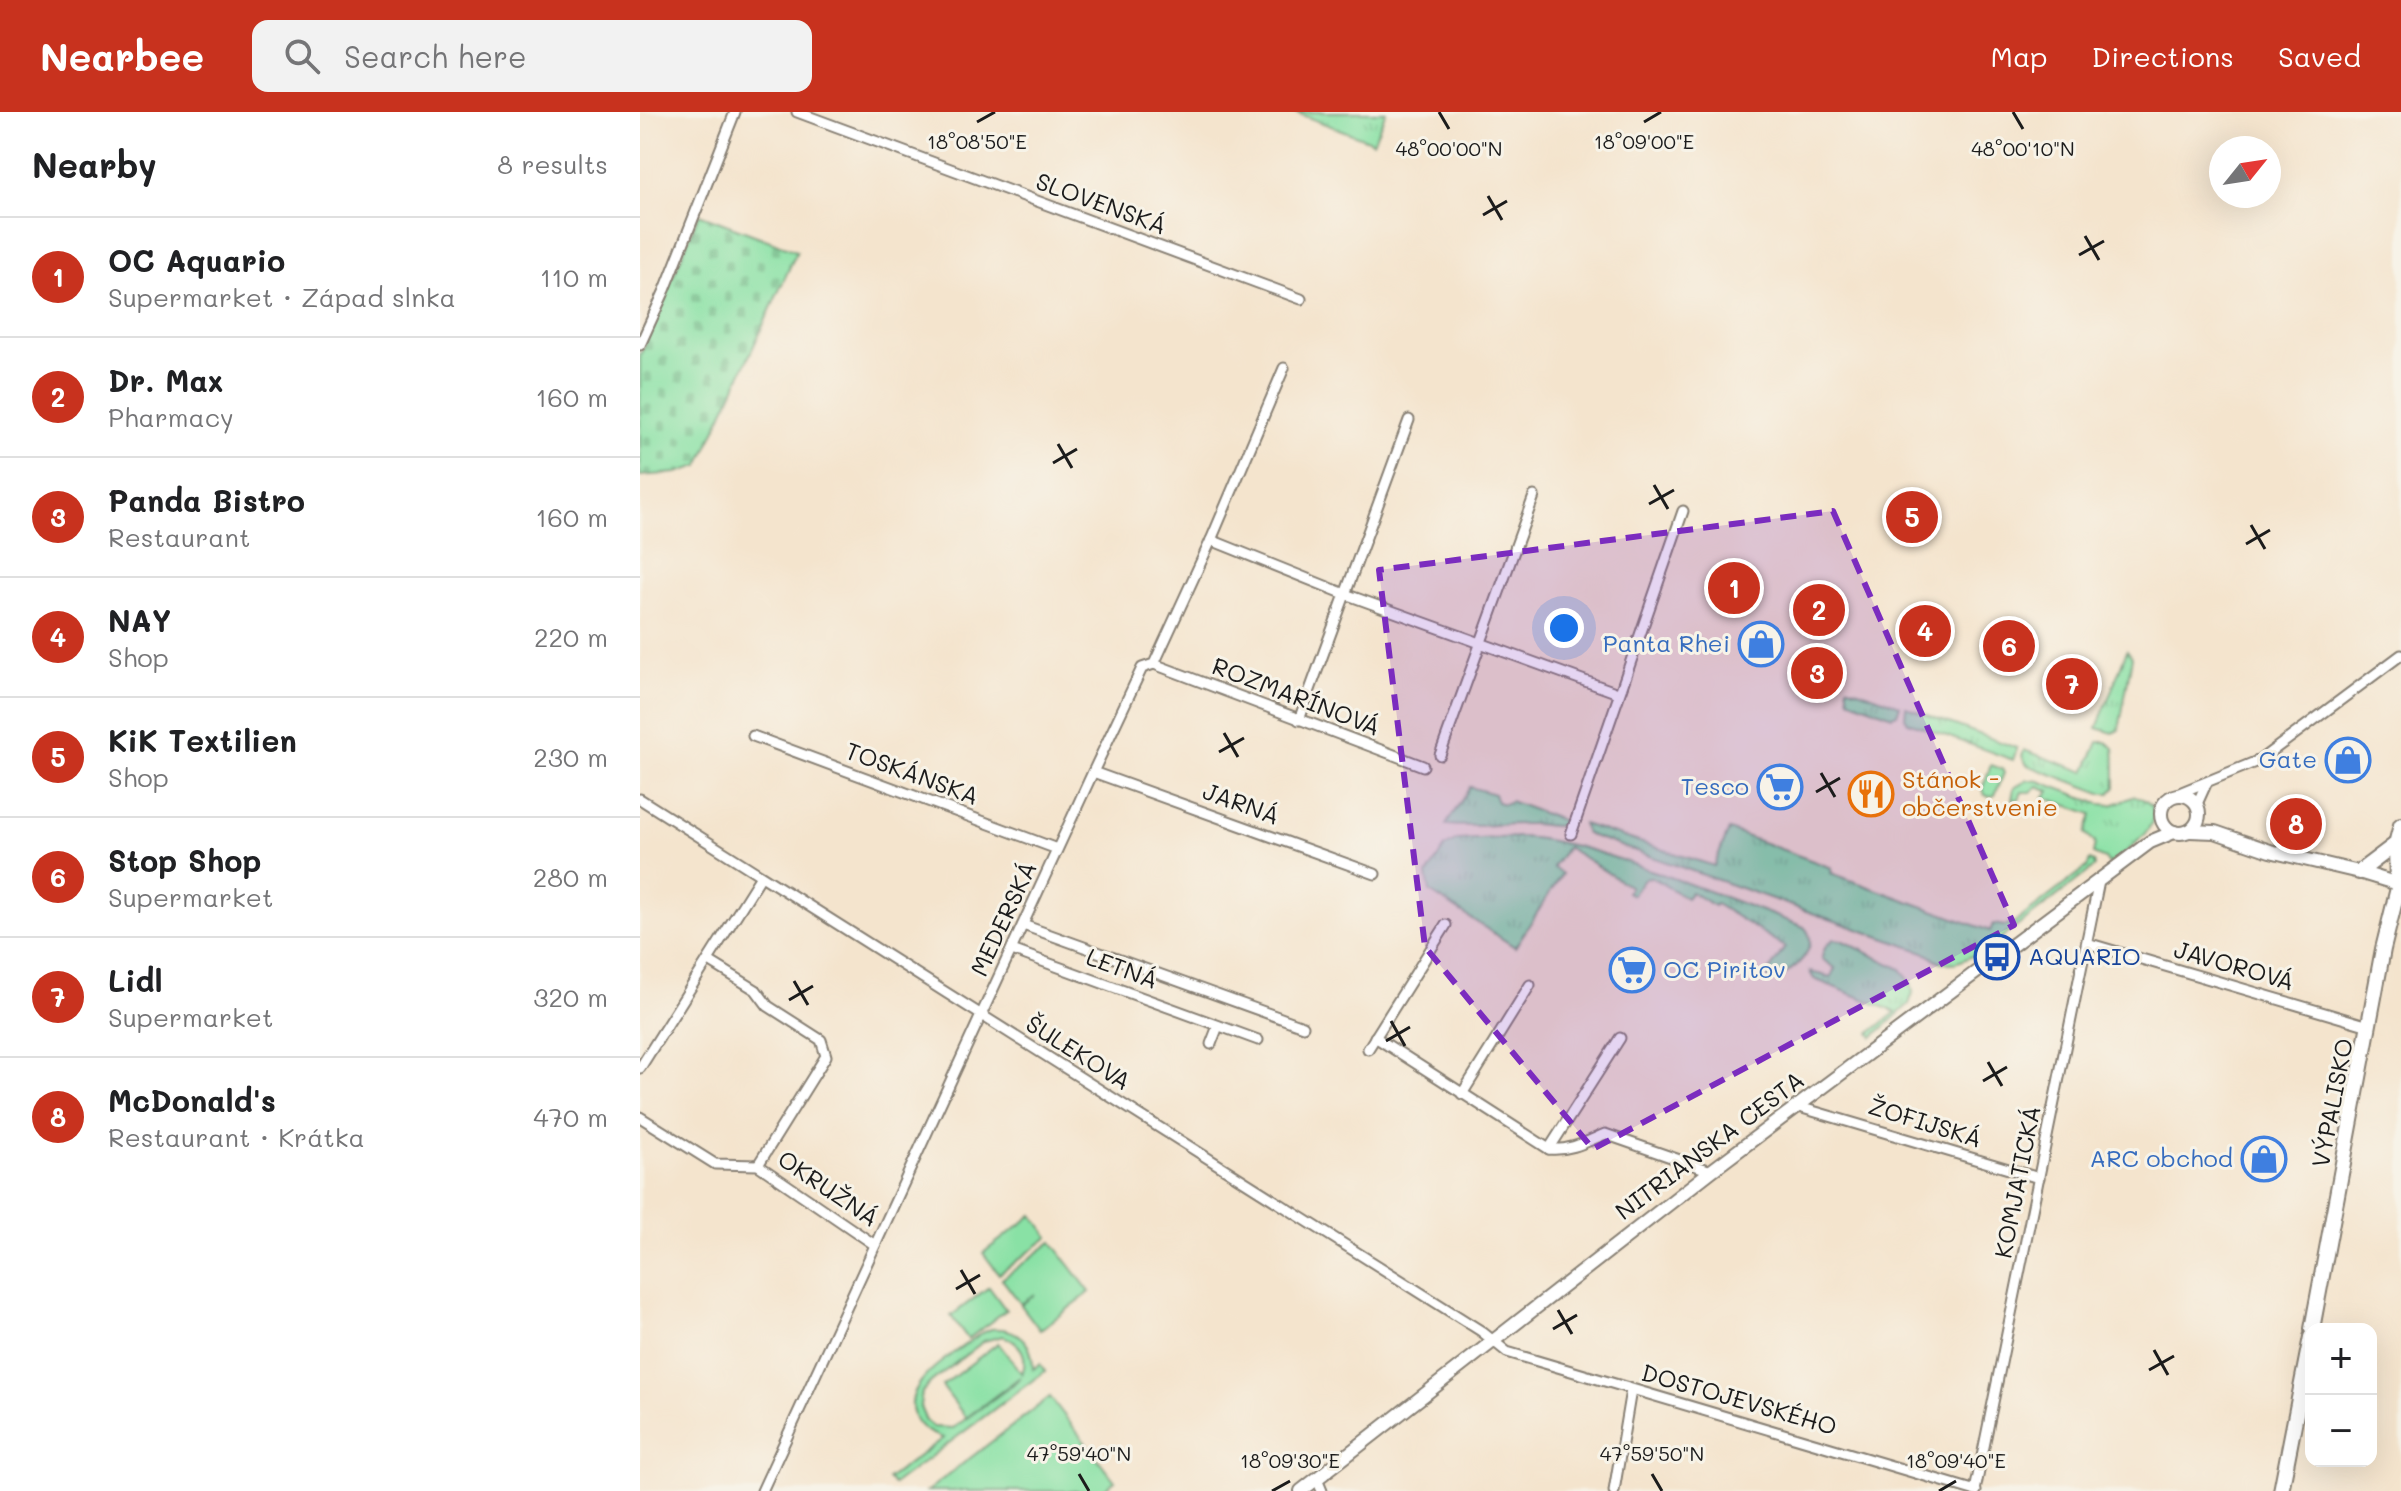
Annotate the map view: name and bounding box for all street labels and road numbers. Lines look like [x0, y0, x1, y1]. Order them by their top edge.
street label: SLOVENSKÁ [1032, 165, 1171, 241]
street label: ROZMARÍNOVÁ [1208, 649, 1385, 742]
street label: TOSKÁNSKA [842, 734, 983, 811]
street label: JARNÁ [1199, 774, 1284, 831]
street label: MEDERSKÁ [963, 856, 1043, 981]
street label: JAVOROVÁ [2171, 933, 2298, 996]
street label: LETNÁ [1082, 940, 1163, 995]
street label: ŠULEKOVA [1021, 1007, 1137, 1096]
street label: VÝPALISKO [2304, 1036, 2359, 1170]
street label: NITRIANSKA CESTA [1609, 1064, 1810, 1226]
street label: ŽOFIJSKÁ [1865, 1090, 1986, 1153]
street label: KOMJATICKÁ [1987, 1103, 2047, 1261]
street label: OKRUŽNÁ [772, 1143, 885, 1233]
street label: DOSTOJEVSKÉHO [1638, 1356, 1841, 1441]

